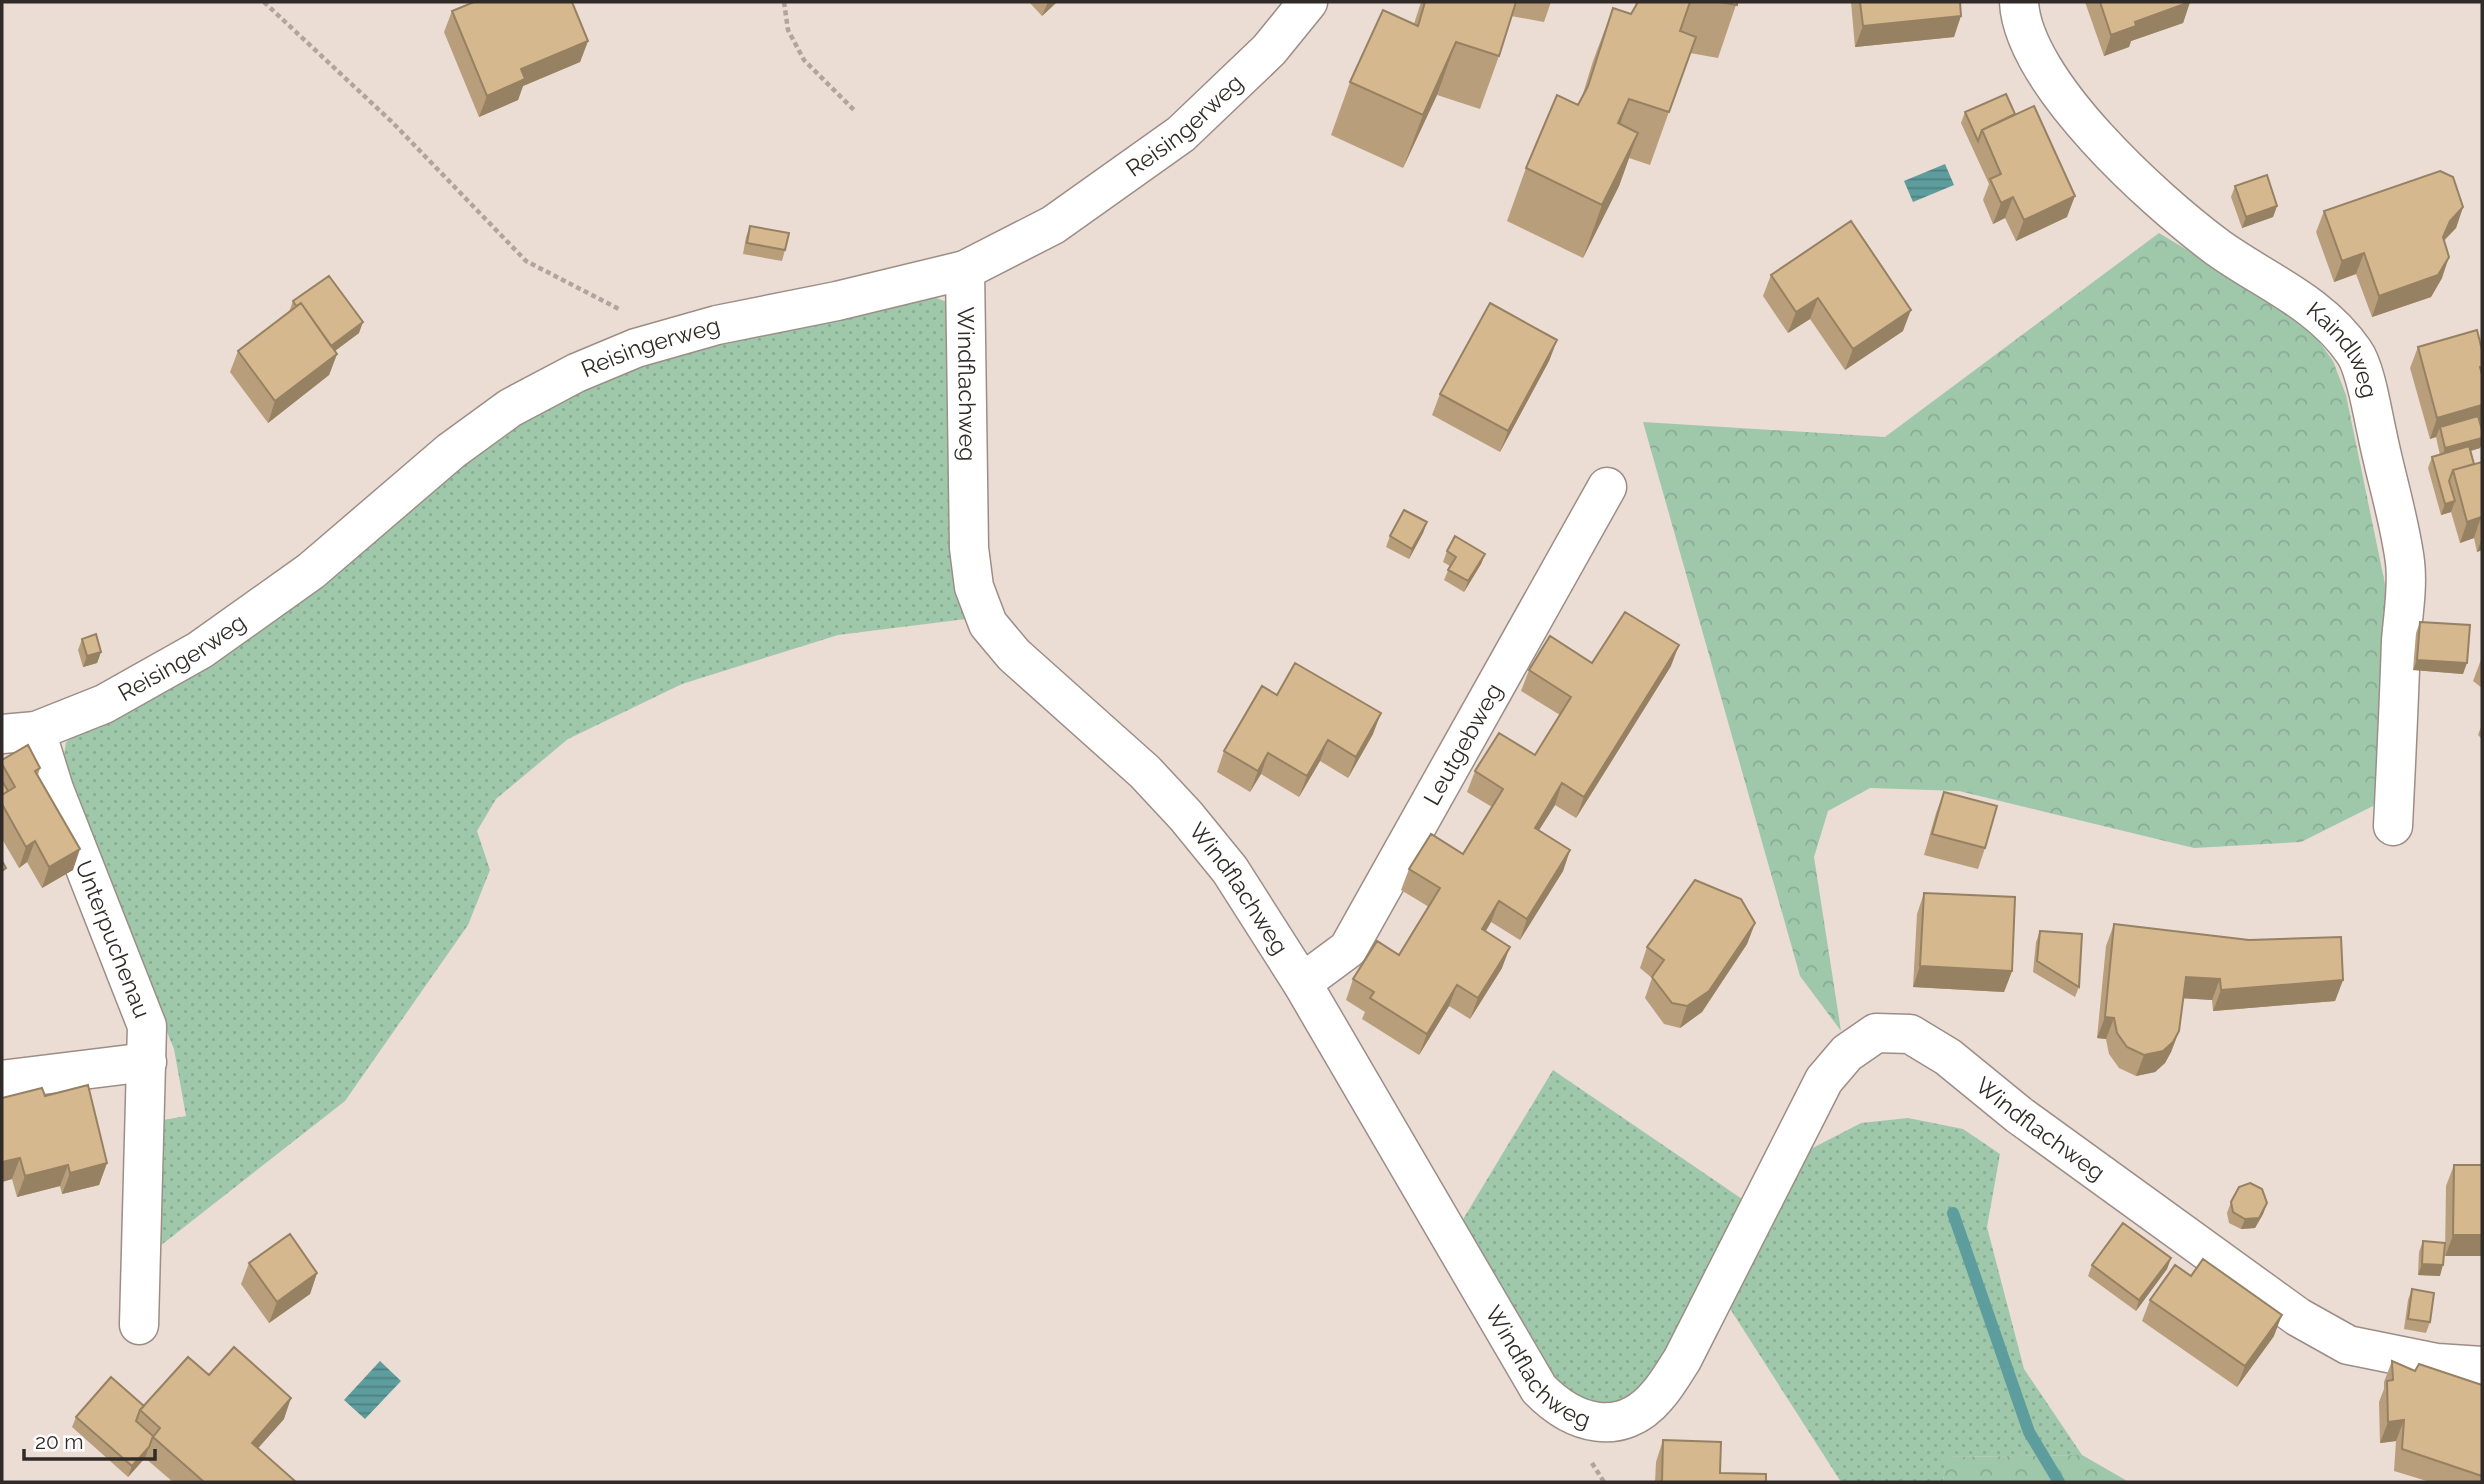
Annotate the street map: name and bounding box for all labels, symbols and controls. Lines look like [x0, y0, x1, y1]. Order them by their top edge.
street label: Reisingerweg [1121, 68, 1248, 182]
street label: Kaindlweg [2302, 296, 2383, 401]
street label: Windflachweg [953, 307, 982, 461]
street label: Reisingerweg [577, 311, 723, 382]
street label: Reisingerweg [113, 608, 251, 706]
street label: Leutgebweg [1417, 678, 1507, 810]
street label: Windflachweg [1184, 817, 1294, 959]
street label: Unterpuchenau [70, 856, 156, 1021]
street label: Windflachweg [1971, 1071, 2110, 1186]
street label: Windflachweg [1480, 1301, 1594, 1433]
scale bar [24, 1418, 156, 1462]
text: 20 m [35, 1429, 83, 1454]

